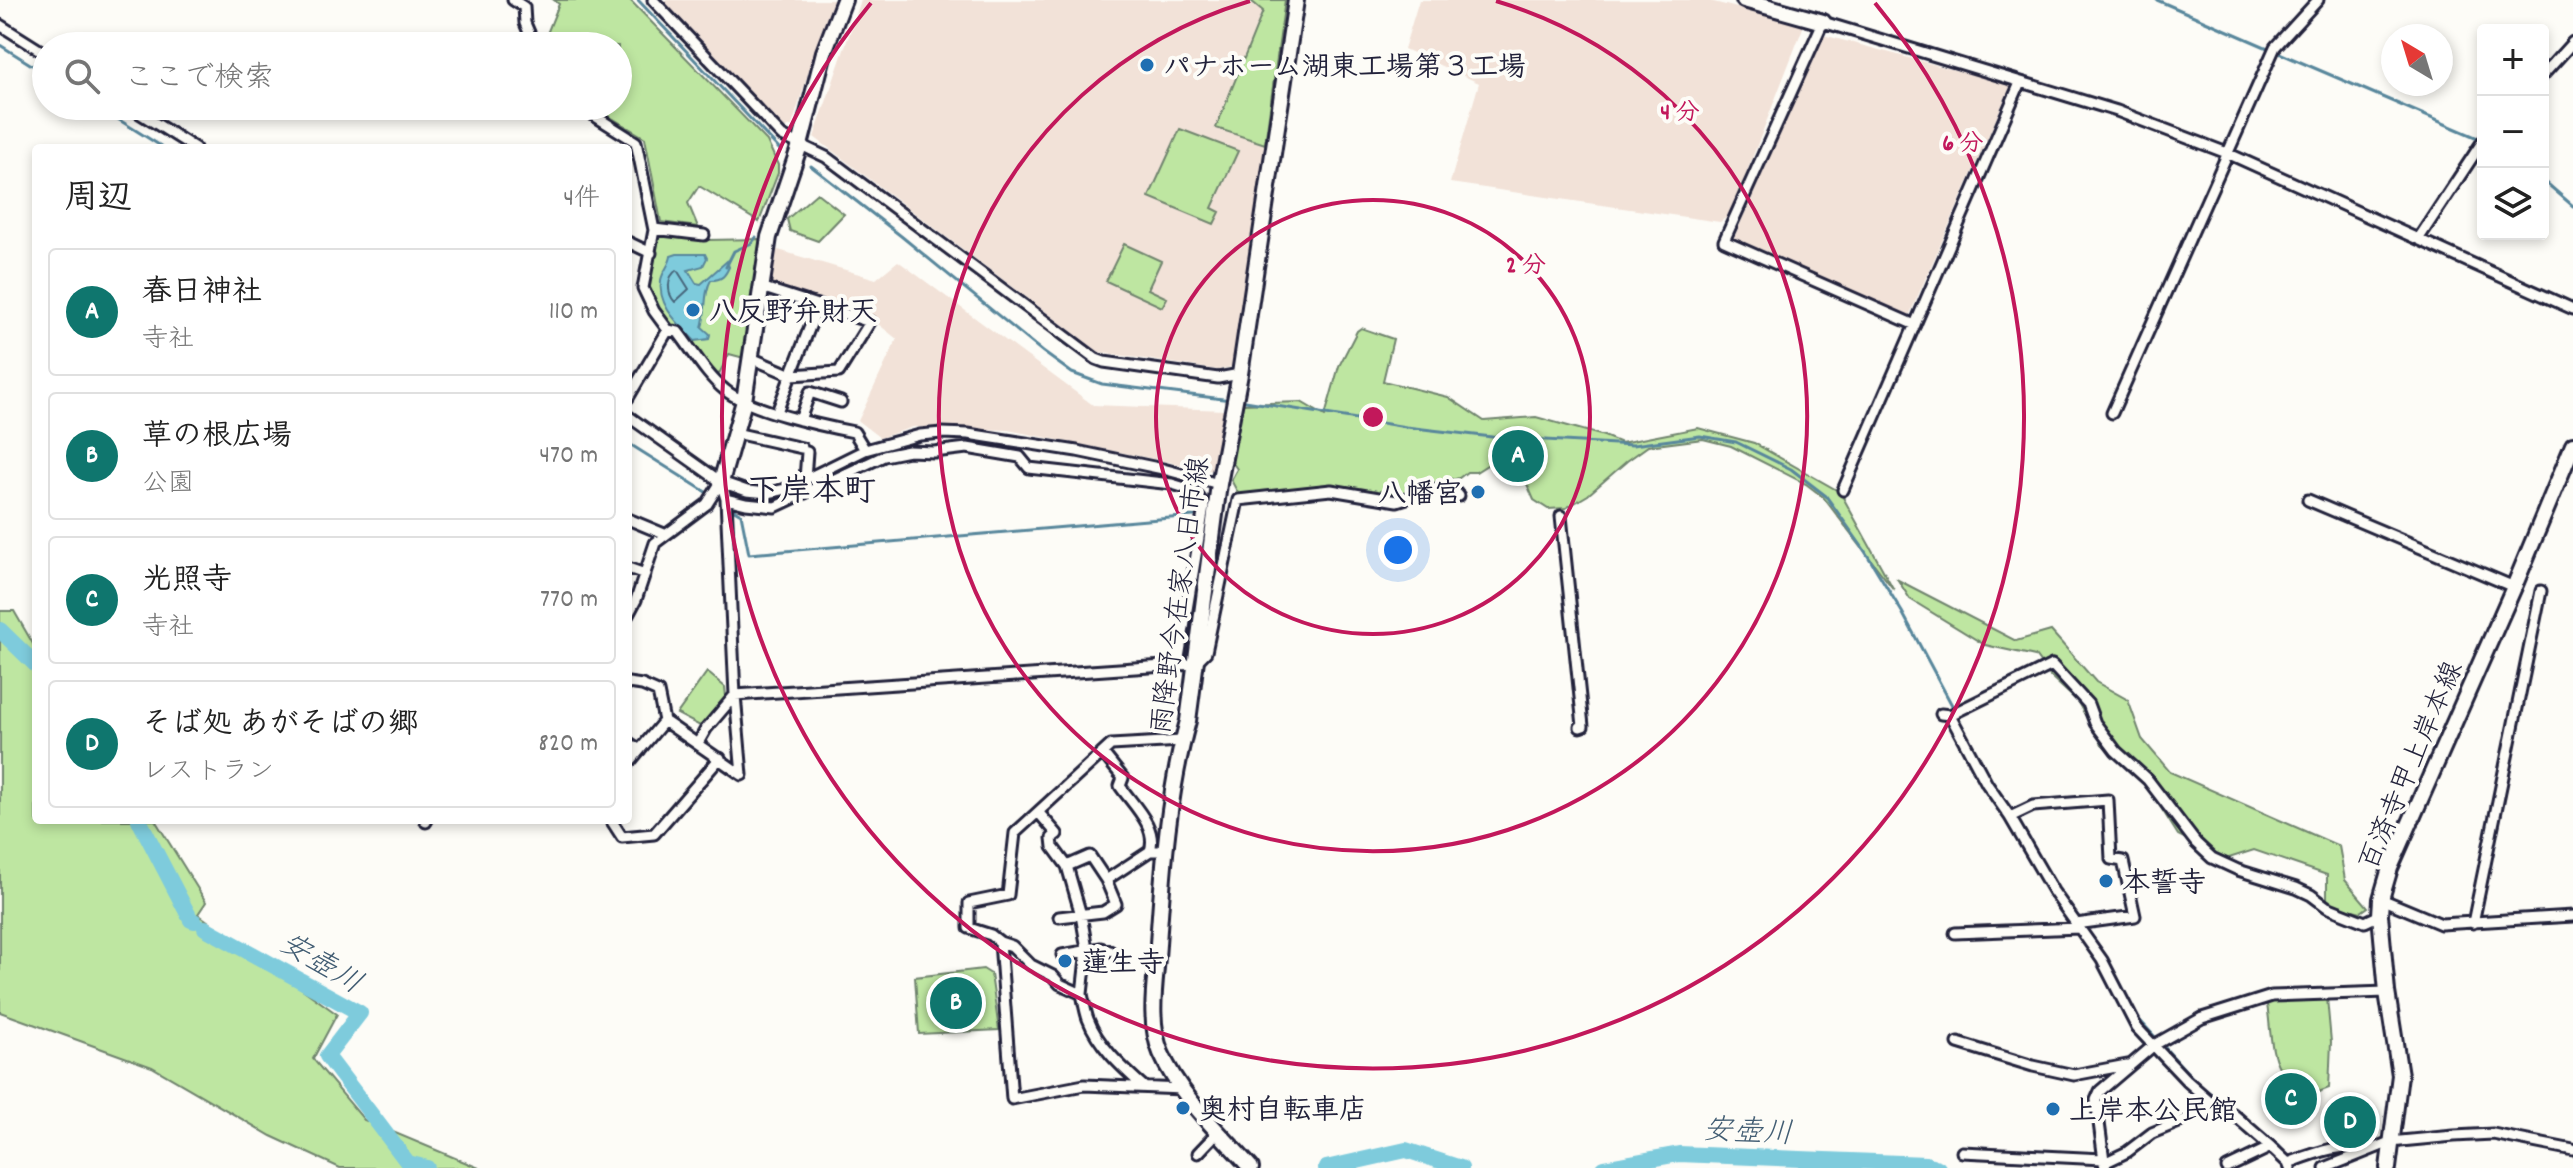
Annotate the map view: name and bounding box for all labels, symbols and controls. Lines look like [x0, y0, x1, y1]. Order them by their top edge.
north arrow [2381, 24, 2453, 96]
map controls [2477, 24, 2549, 240]
button: + [2477, 24, 2549, 96]
search box [32, 32, 632, 120]
place label: パナホーム湖東工場第３工場 [1163, 50, 1526, 90]
icon: search [60, 54, 104, 98]
marker: パナホーム湖東工場第３工場 [1138, 56, 1156, 74]
text: ここで検索 [124, 59, 274, 102]
button: − [2477, 96, 2549, 168]
text: 4 分 [1660, 97, 1700, 131]
text: 6 分 [1942, 128, 1984, 162]
button: layers [2477, 168, 2549, 240]
text: 周辺 [64, 176, 132, 225]
text: 4件 [563, 181, 600, 218]
text: 2 分 [1506, 250, 1546, 284]
text: 春日神社 [142, 273, 262, 316]
text: A [85, 294, 99, 331]
text: 110 m [549, 294, 598, 331]
place label: 八反野弁財天 [709, 295, 877, 335]
marker: 八反野弁財天 [684, 301, 702, 319]
text: 寺社 [142, 322, 194, 359]
centre of rings [1359, 403, 1387, 431]
text: 草の根広場 [142, 417, 292, 460]
pin: A [1492, 426, 1544, 486]
text: B [86, 438, 98, 475]
text: 470 m [539, 438, 598, 475]
street label: 雨降野今在家八日市線 [1144, 454, 1222, 737]
text: 公園 [142, 466, 194, 503]
district label: 下岸本町 [748, 471, 876, 517]
place label: 八幡宮 [1378, 477, 1462, 517]
marker: 八幡宮 [1469, 483, 1487, 501]
your location [1378, 530, 1418, 570]
text: 光照寺 [142, 561, 232, 604]
text: C [86, 582, 98, 619]
text: 770 m [540, 582, 598, 619]
text: 寺社 [142, 610, 194, 647]
street label: 百済寺甲上岸本線 [2351, 656, 2476, 878]
text: そば処 あがそばの郷 [142, 705, 418, 748]
text: D [85, 726, 99, 763]
text: 820 m [538, 726, 598, 763]
text: レストラン [142, 754, 274, 791]
place label: 本誓寺 [2122, 866, 2206, 906]
marker: 本誓寺 [2097, 872, 2115, 890]
water label: 安壺川 [270, 924, 369, 1007]
place label: 蓮生寺 [1081, 946, 1165, 986]
marker: 蓮生寺 [1056, 952, 1074, 970]
pin: B [930, 973, 982, 1033]
pin: C [2265, 1069, 2317, 1129]
pin: D [2324, 1092, 2376, 1152]
place label: 奥村自転車店 [1199, 1093, 1367, 1133]
place label: 上岸本公民館 [2069, 1094, 2237, 1134]
marker: 奥村自転車店 [1174, 1099, 1192, 1117]
marker: 上岸本公民館 [2044, 1100, 2062, 1118]
water label: 安壺川 [1702, 1111, 1794, 1158]

